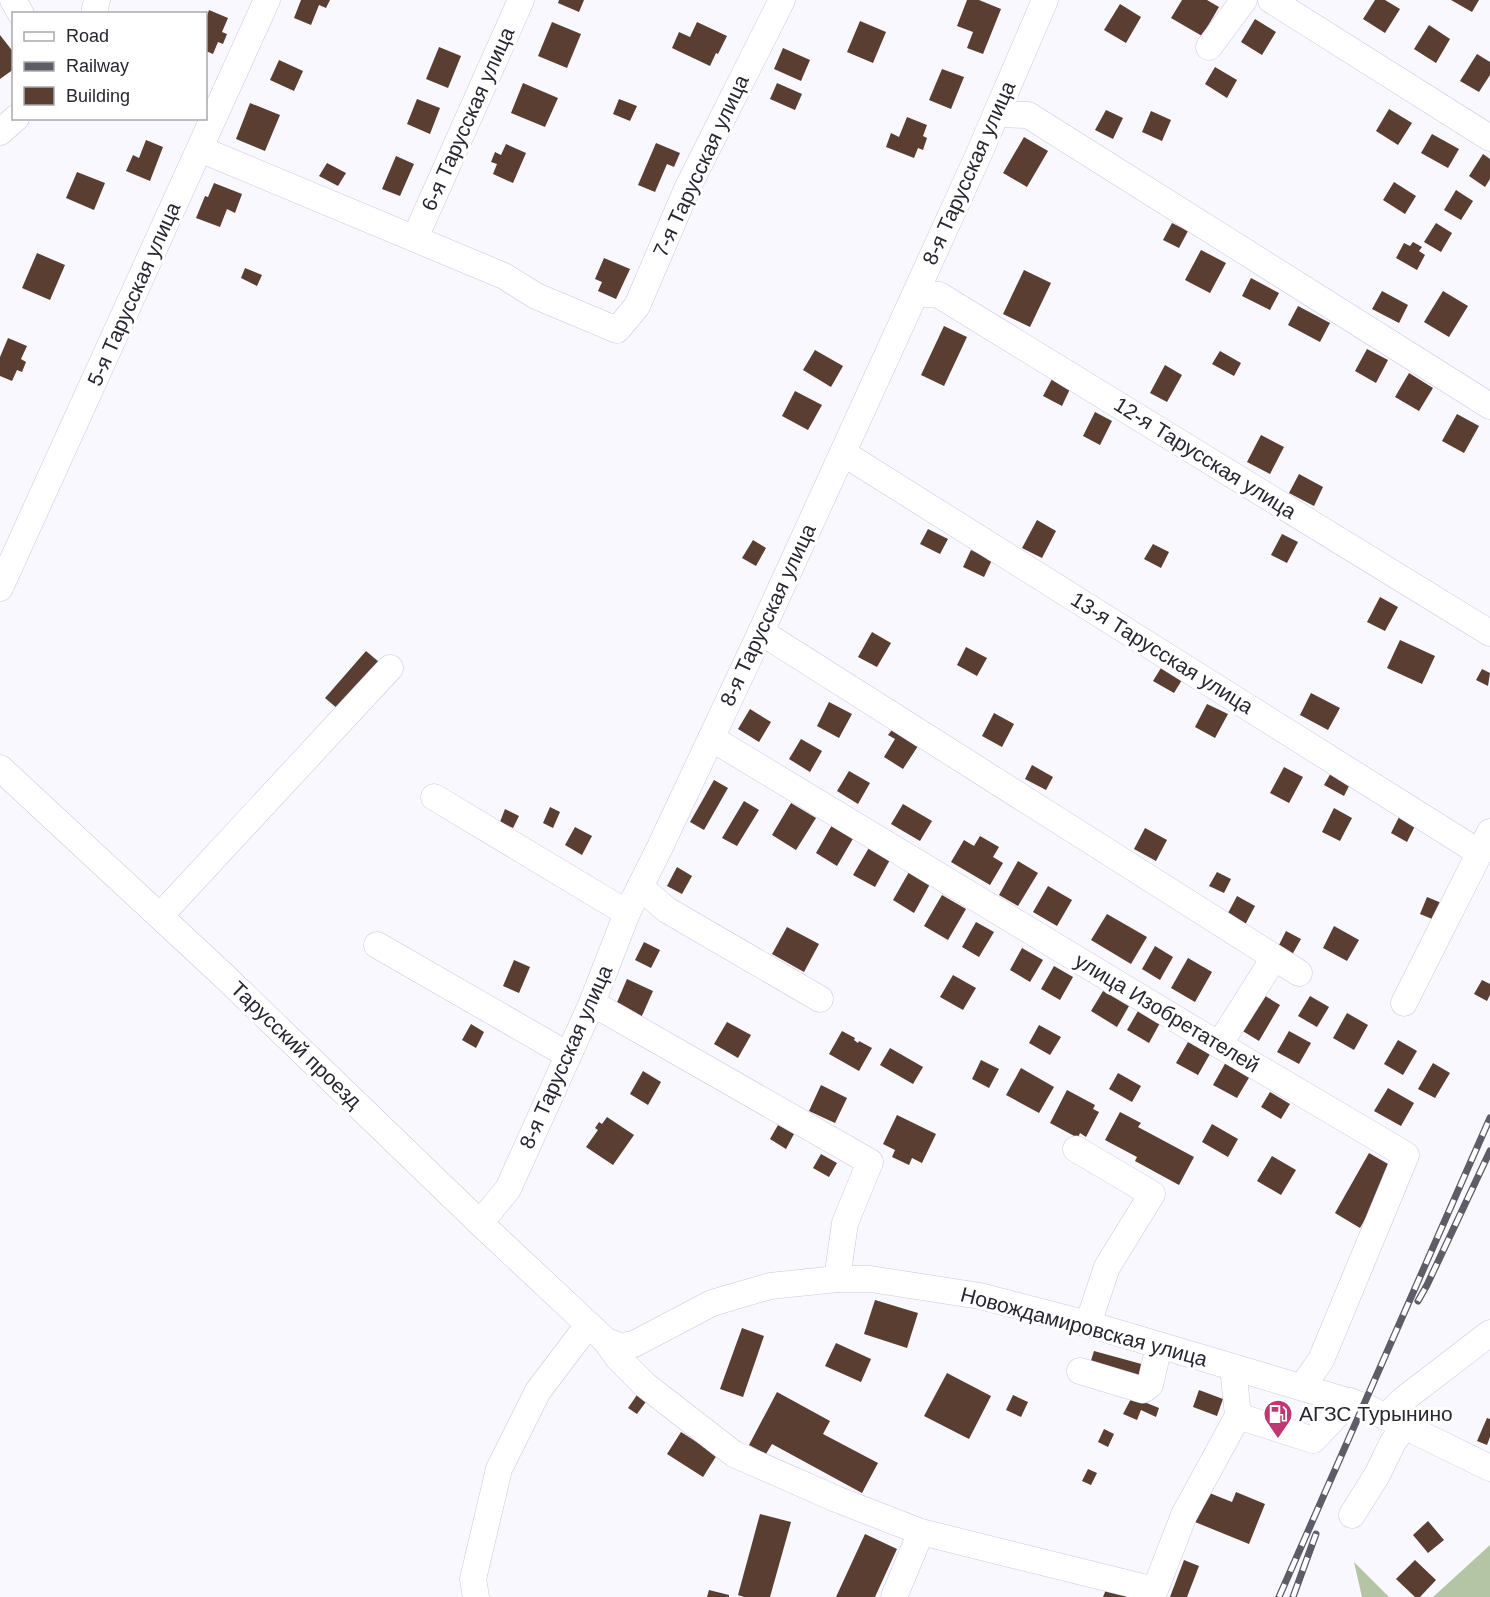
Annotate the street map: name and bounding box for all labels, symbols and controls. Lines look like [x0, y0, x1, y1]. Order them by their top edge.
legend [12, 12, 207, 120]
street label: 6-я Тарусская улица [417, 23, 519, 214]
text: Road [66, 26, 109, 46]
text: Railway [66, 56, 129, 76]
street label: 7-я Тарусская улица [648, 71, 753, 261]
street label: 8-я Тарусская улица [918, 77, 1020, 268]
text: Building [66, 86, 130, 106]
street label: 5-я Тарусская улица [83, 198, 185, 389]
street label: 12-я Тарусская улица [1110, 392, 1301, 523]
street label: 8-я Тарусская улица [715, 520, 820, 710]
street label: 13-я Тарусская улица [1067, 587, 1258, 718]
street label: улица Изобретателей [1071, 948, 1264, 1077]
street label: 8-я Тарусская улица [515, 961, 617, 1152]
street label: Тарусский проезд [226, 977, 366, 1113]
street label: Новождамировская улица [958, 1282, 1210, 1371]
fuel station icon: АГЗС Турынино [1262, 1398, 1294, 1440]
place label: АГЗС Турынино [1299, 1402, 1453, 1425]

